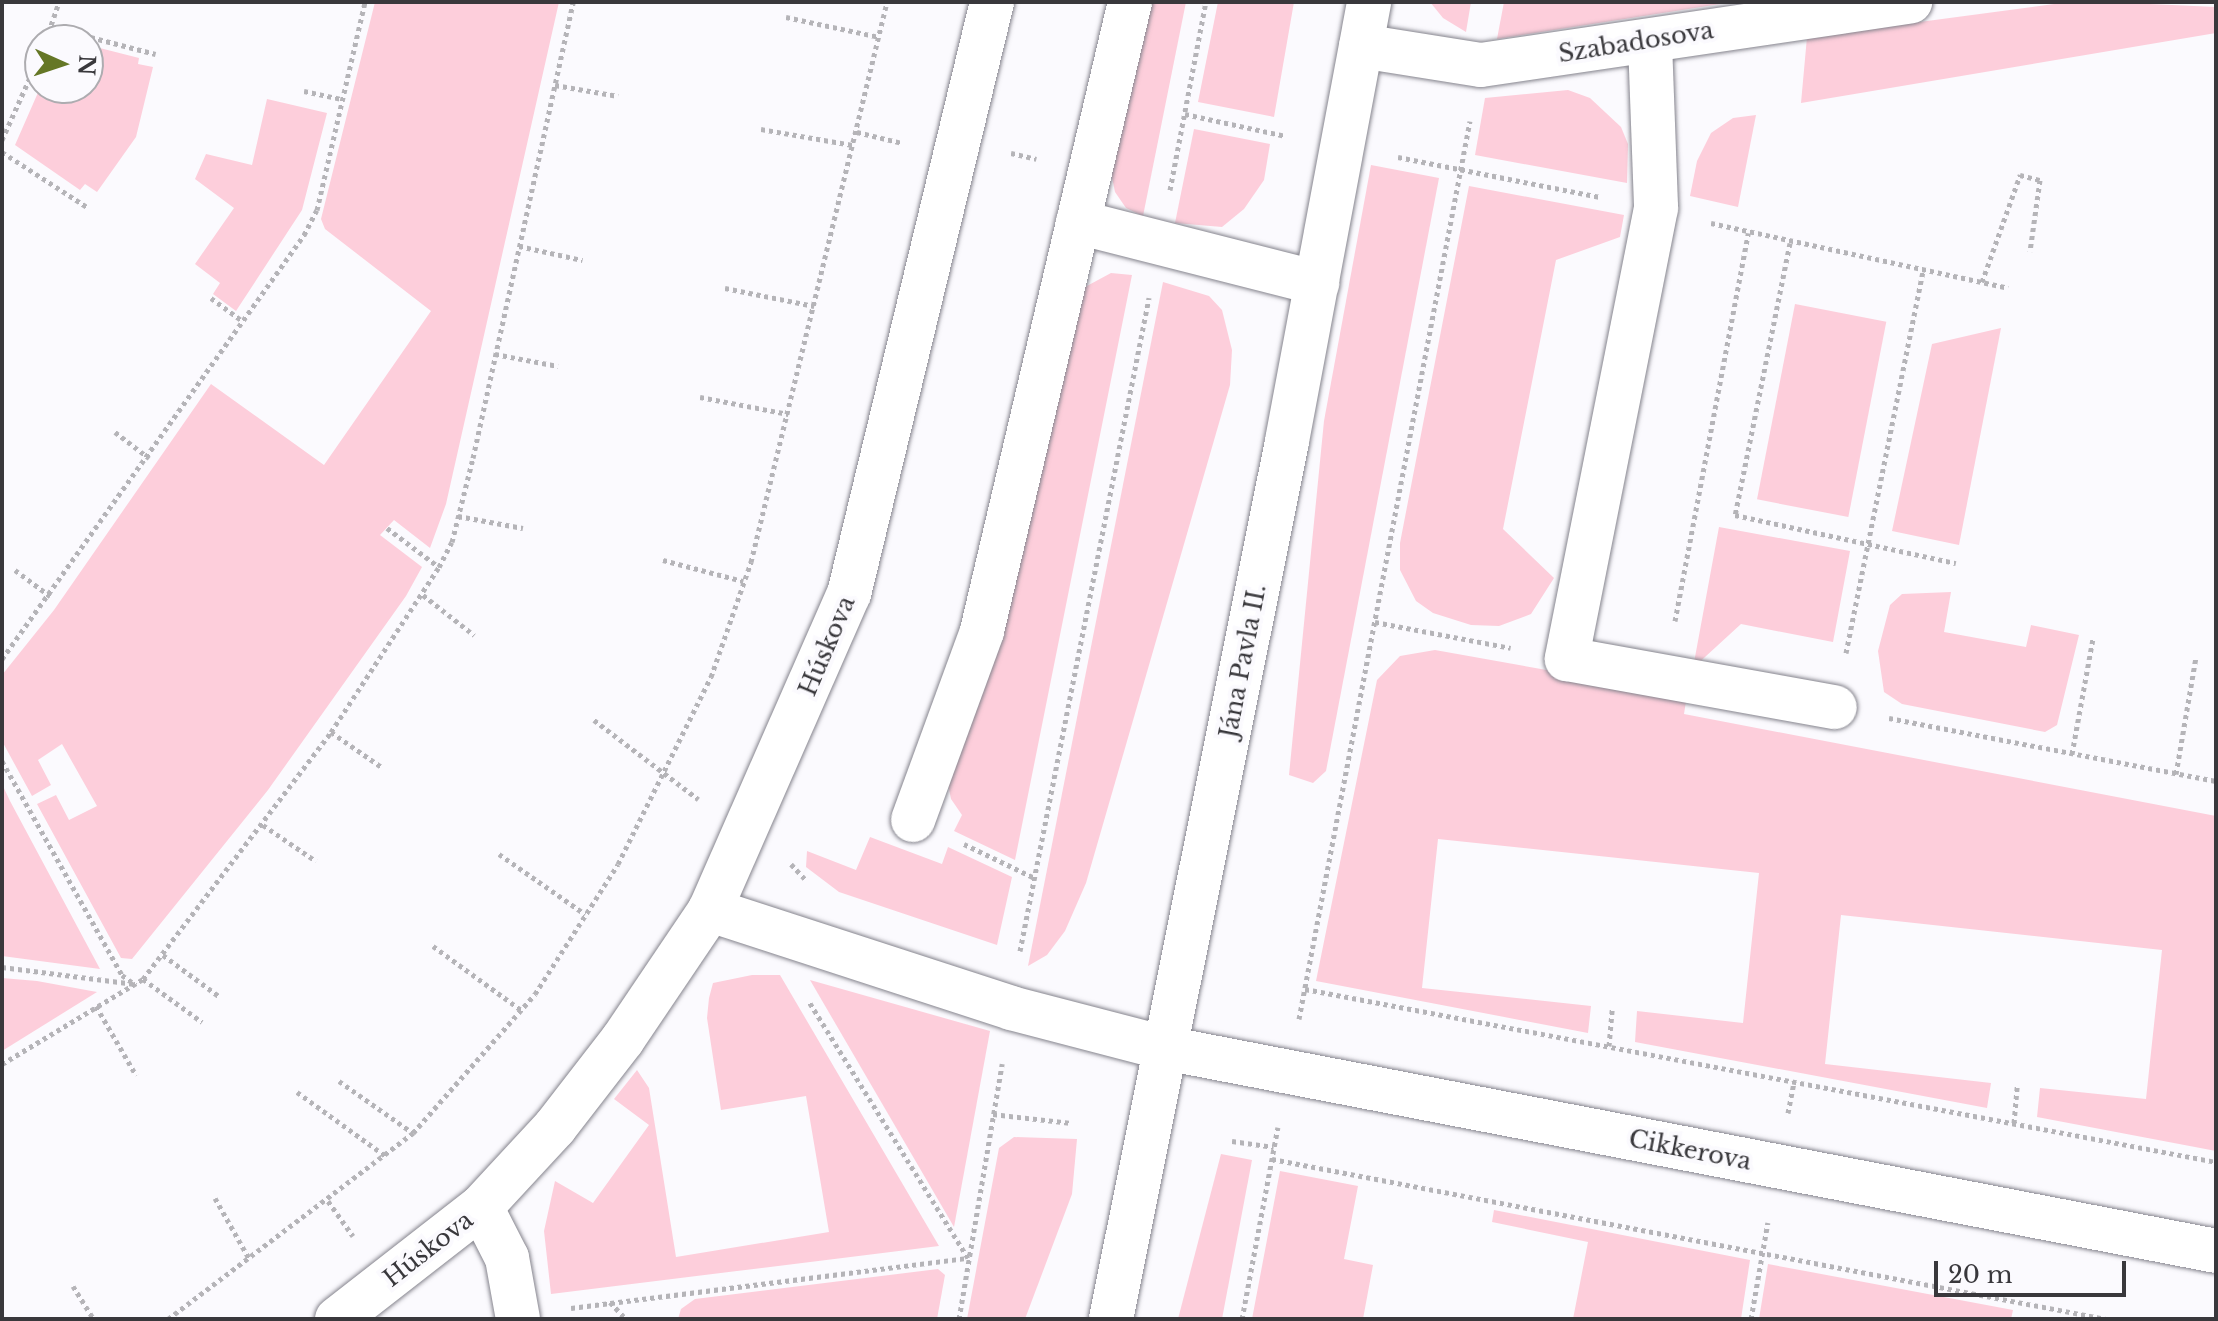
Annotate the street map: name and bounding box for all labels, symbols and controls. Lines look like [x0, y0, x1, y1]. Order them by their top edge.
street label: Szabadosova [1556, 16, 1716, 68]
north arrow [24, 24, 104, 104]
text: N [72, 54, 100, 76]
street label: Jána Pavla II. [1214, 582, 1272, 740]
street label: Húskova [793, 592, 861, 700]
street label: Cikkerova [1626, 1124, 1754, 1176]
street label: Húskova [378, 1205, 478, 1293]
scale bar [1938, 1245, 2130, 1295]
text: 20 m [1948, 1260, 2013, 1289]

